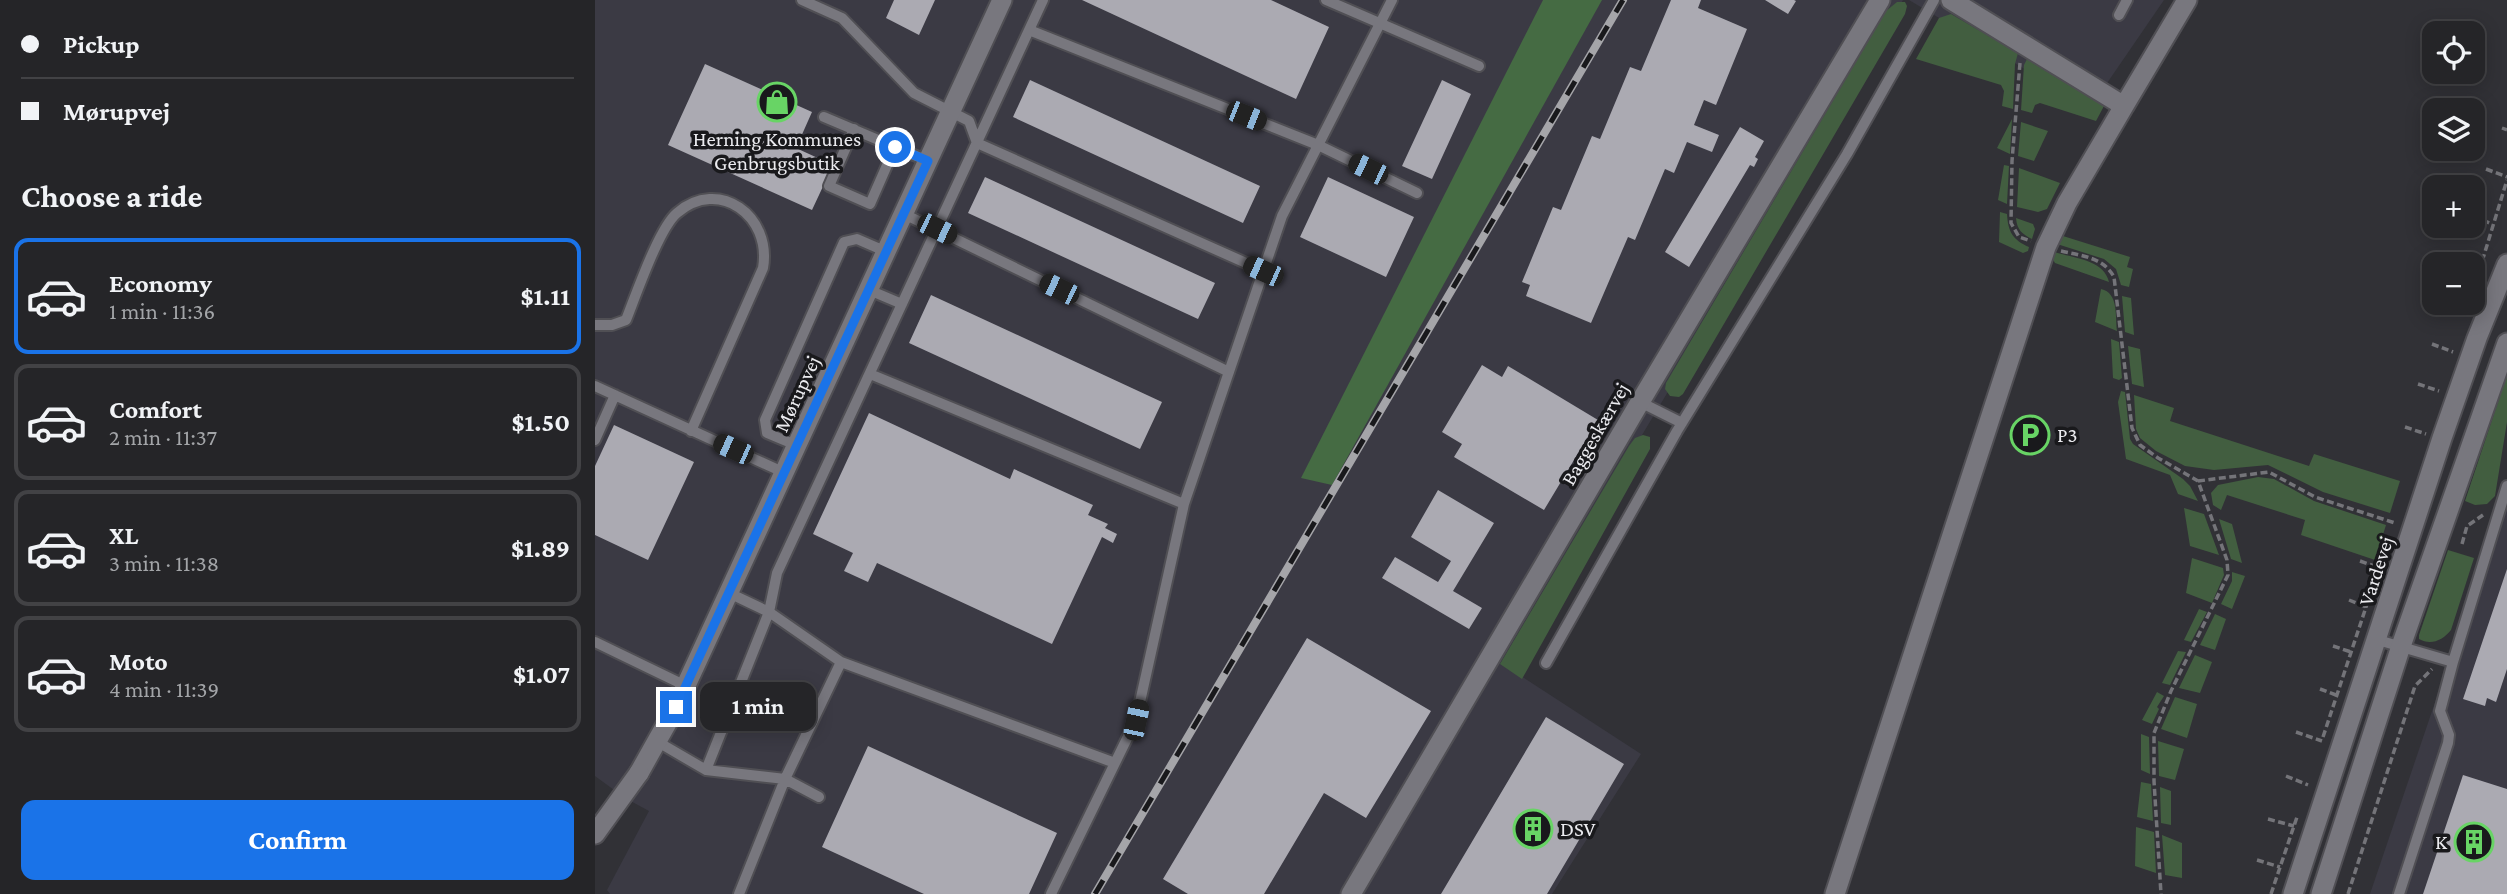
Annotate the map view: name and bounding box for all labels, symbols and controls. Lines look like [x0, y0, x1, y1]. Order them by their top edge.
map controls [2422, 21, 2485, 315]
button: locate [2422, 21, 2485, 84]
text: Pickup [63, 30, 140, 59]
shop icon: Herning Kommunes Genbrugsbutik [756, 81, 798, 123]
text: Mørupvej [63, 97, 170, 126]
car [1223, 98, 1270, 134]
button: layers [2422, 98, 2485, 161]
place label: Herning Kommunes Genbrugsbutik [693, 127, 861, 175]
route start [879, 131, 911, 163]
car [1345, 150, 1392, 188]
button: + [2422, 175, 2485, 238]
text: Choose a ride [21, 178, 202, 214]
car [914, 210, 961, 248]
button: − [2422, 252, 2485, 315]
car [1240, 253, 1287, 289]
icon: car [25, 265, 88, 328]
text: Economy [109, 269, 212, 298]
car [1036, 270, 1083, 308]
text: $1.11 [521, 282, 570, 311]
text: 1 min · 11:36 [109, 298, 215, 324]
street label: Mørupvej [769, 352, 825, 436]
street label: Baggeskærvej [1556, 378, 1634, 490]
icon: car [25, 391, 88, 454]
text: Comfort [109, 395, 202, 424]
text: $1.50 [512, 408, 570, 437]
parking icon: P3 [2009, 414, 2051, 456]
place label: P3 [2057, 423, 2077, 447]
text: 2 min · 11:37 [109, 424, 217, 450]
car [710, 431, 757, 467]
icon: car [25, 517, 88, 580]
text: XL [109, 521, 138, 550]
street label: Vardevej [2353, 533, 2399, 609]
text: $1.89 [511, 534, 570, 563]
text: 3 min · 11:38 [109, 550, 219, 576]
icon: car [25, 643, 88, 706]
text: Moto [109, 647, 168, 676]
text: $1.07 [513, 660, 570, 689]
text: 4 min · 11:39 [109, 676, 219, 702]
callout: 1 min [701, 682, 816, 732]
route end [660, 691, 692, 723]
text: 1 min [732, 693, 784, 719]
car [1122, 697, 1151, 743]
button: Confirm [21, 800, 574, 880]
building icon: DSV [1512, 808, 1554, 850]
place label: DSV [1560, 817, 1596, 841]
building icon: K [2453, 821, 2495, 863]
place label: K [2435, 830, 2448, 854]

